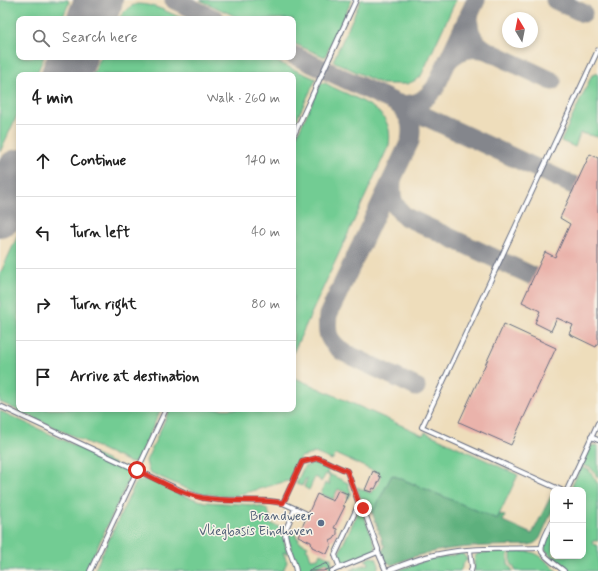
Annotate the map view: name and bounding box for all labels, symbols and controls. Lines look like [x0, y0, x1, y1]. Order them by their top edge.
north arrow [502, 12, 538, 48]
search box [16, 16, 296, 60]
icon: search [30, 27, 52, 49]
text: Search here [62, 28, 138, 48]
text: 4 min [32, 87, 73, 109]
text: Walk · 260 m [207, 90, 280, 107]
icon: ahead [32, 150, 54, 172]
text: Continue [70, 151, 126, 171]
text: 140 m [245, 152, 280, 169]
icon: left [32, 222, 54, 244]
text: Turn left [70, 223, 130, 243]
text: 40 m [251, 224, 280, 241]
icon: right [32, 294, 54, 316]
text: Turn right [70, 295, 137, 315]
text: 80 m [251, 296, 280, 313]
icon: arrive [32, 366, 54, 388]
text: Arrive at destination [70, 367, 199, 387]
route start [128, 461, 146, 479]
map controls [550, 487, 586, 559]
button: + [550, 487, 586, 523]
route end [354, 499, 372, 517]
place label: Brandweer Vliegbasis Eindhoven [199, 508, 314, 540]
marker: Brandweer Vliegbasis Eindhoven [316, 518, 326, 528]
button: − [550, 523, 586, 559]

